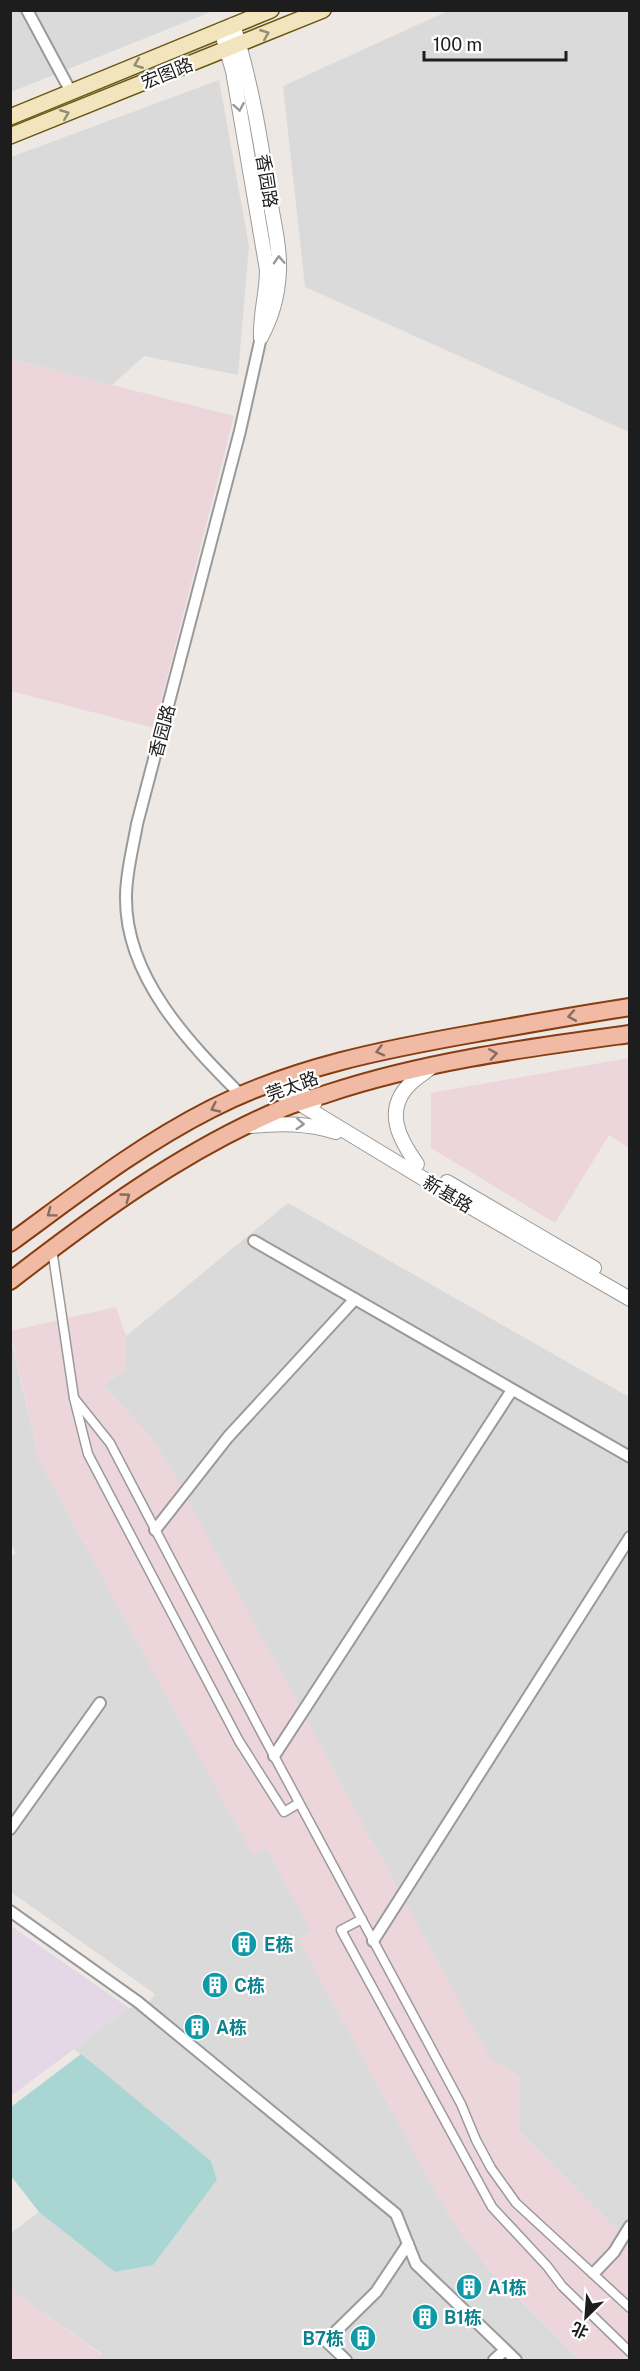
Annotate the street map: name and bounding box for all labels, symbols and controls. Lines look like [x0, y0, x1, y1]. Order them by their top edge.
scale bar [424, 24, 566, 62]
one-way arrow [259, 28, 270, 41]
text: 100 m [433, 34, 482, 55]
street label: 宏图路 [138, 53, 196, 93]
one-way arrow [133, 57, 144, 69]
one-way arrow [233, 103, 245, 112]
one-way arrow [59, 109, 69, 122]
street label: 香园路 [252, 153, 282, 209]
one-way arrow [272, 256, 285, 265]
street label: 香园路 [145, 702, 179, 760]
one-way arrow [567, 1010, 576, 1022]
one-way arrow [375, 1044, 385, 1057]
one-way arrow [488, 1049, 497, 1061]
street label: 莞太路 [263, 1067, 321, 1105]
one-way arrow [211, 1100, 222, 1112]
one-way arrow [296, 1118, 305, 1131]
street label: 新基路 [419, 1171, 477, 1217]
one-way arrow [119, 1193, 130, 1204]
one-way arrow [47, 1205, 58, 1216]
building icon: E栋 [229, 1929, 259, 1959]
place label: E栋 [264, 1934, 293, 1955]
building icon: C栋 [200, 1970, 230, 2000]
place label: C栋 [234, 1975, 265, 1996]
building icon: A栋 [182, 2012, 212, 2042]
place label: A栋 [216, 2017, 247, 2038]
building icon: A1栋 [454, 2272, 484, 2302]
place label: A1栋 [488, 2277, 527, 2298]
north arrow [556, 2287, 616, 2347]
building icon: B1栋 [410, 2302, 440, 2332]
place label: B1栋 [444, 2307, 482, 2328]
text: 北 [569, 2318, 591, 2342]
building icon: B7栋 [348, 2323, 378, 2353]
place label: B7栋 [302, 2328, 344, 2349]

